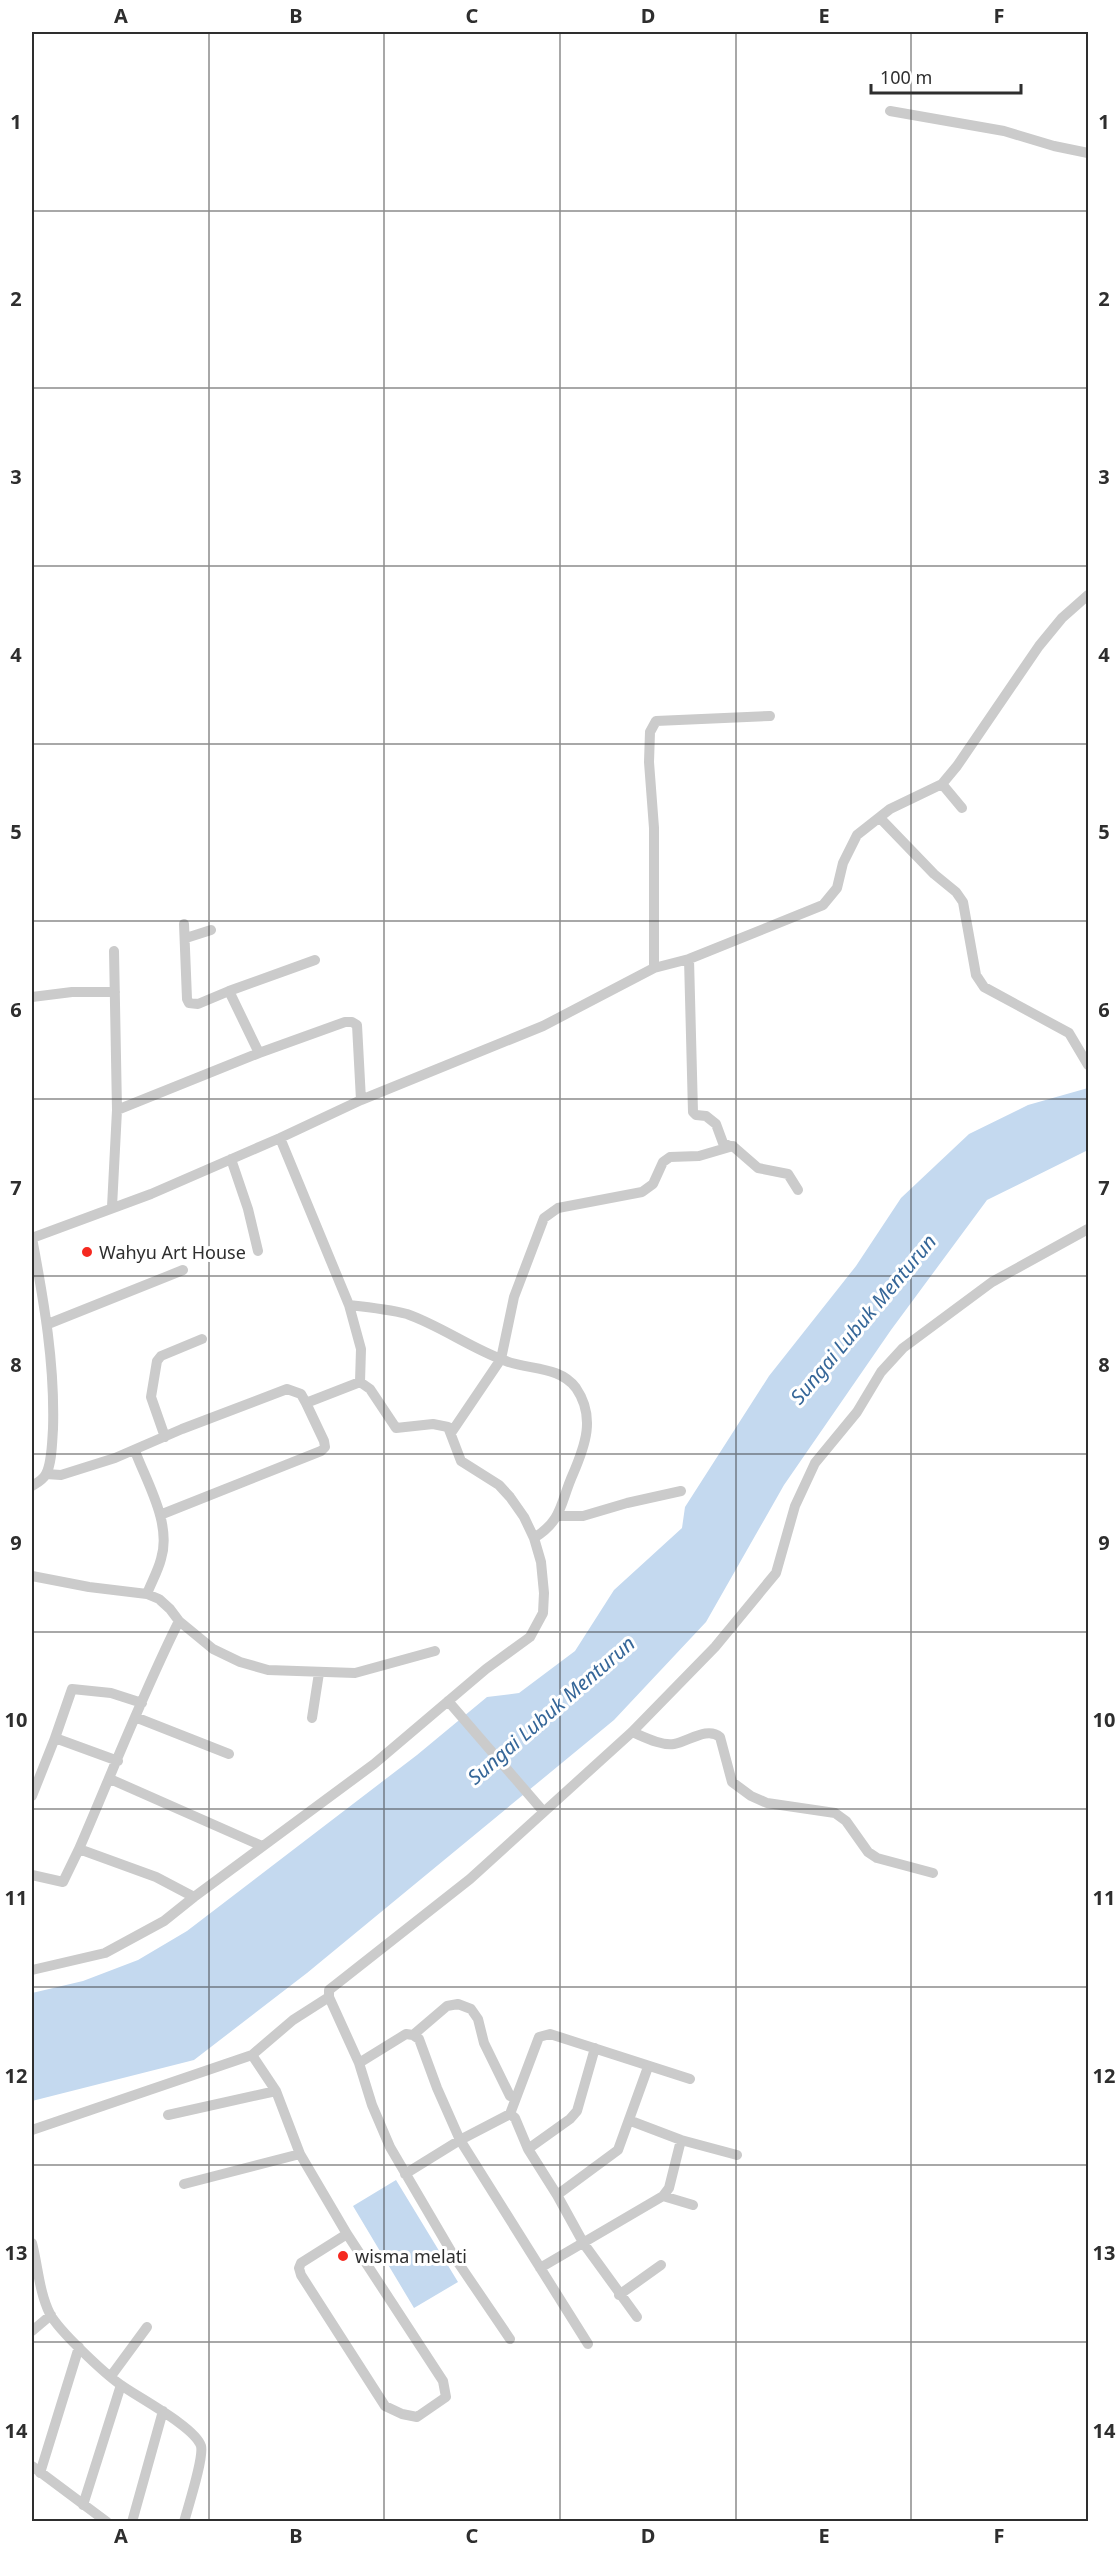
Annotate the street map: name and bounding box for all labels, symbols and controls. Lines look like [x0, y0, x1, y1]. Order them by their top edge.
text: A [114, 2, 128, 29]
text: B [289, 2, 303, 29]
text: C [466, 2, 479, 29]
text: D [641, 2, 655, 29]
text: E [818, 2, 830, 29]
text: F [994, 2, 1004, 29]
scale bar [871, 57, 1021, 95]
text: 100 m [880, 65, 932, 89]
text: 1 [10, 108, 22, 135]
text: 1 [1098, 108, 1110, 135]
text: 2 [10, 285, 22, 312]
text: 2 [1098, 285, 1110, 312]
text: 3 [10, 463, 22, 490]
text: 3 [1098, 463, 1110, 490]
text: 4 [10, 641, 22, 668]
text: 4 [1098, 641, 1110, 668]
text: 5 [10, 818, 22, 845]
text: 5 [1098, 818, 1110, 845]
text: 6 [10, 996, 22, 1023]
text: 6 [1098, 996, 1110, 1023]
text: 7 [10, 1174, 22, 1201]
text: 7 [1098, 1174, 1110, 1201]
water label: Sungai Lubuk Menturun [784, 1228, 942, 1410]
place label: Wahyu Art House [99, 1240, 246, 1264]
marker: Wahyu Art House [80, 1245, 94, 1259]
text: 8 [10, 1351, 22, 1378]
text: 8 [1098, 1351, 1110, 1378]
text: 9 [10, 1529, 22, 1556]
text: 9 [1098, 1529, 1110, 1556]
water label: Sungai Lubuk Menturun [462, 1630, 640, 1790]
text: 10 [5, 1706, 27, 1733]
text: 10 [1093, 1706, 1115, 1733]
text: 11 [5, 1884, 27, 1911]
text: 11 [1093, 1884, 1115, 1911]
text: 12 [5, 2062, 27, 2089]
text: 12 [1093, 2062, 1115, 2089]
text: 13 [5, 2239, 27, 2266]
text: 13 [1093, 2239, 1115, 2266]
place label: wisma melati [355, 2244, 467, 2268]
marker: wisma melati [336, 2249, 350, 2263]
text: 14 [5, 2417, 28, 2444]
text: 14 [1093, 2417, 1116, 2444]
text: A [114, 2522, 128, 2549]
text: B [289, 2522, 303, 2549]
text: C [466, 2522, 479, 2549]
text: D [641, 2522, 655, 2549]
text: E [818, 2522, 830, 2549]
text: F [994, 2522, 1004, 2549]

